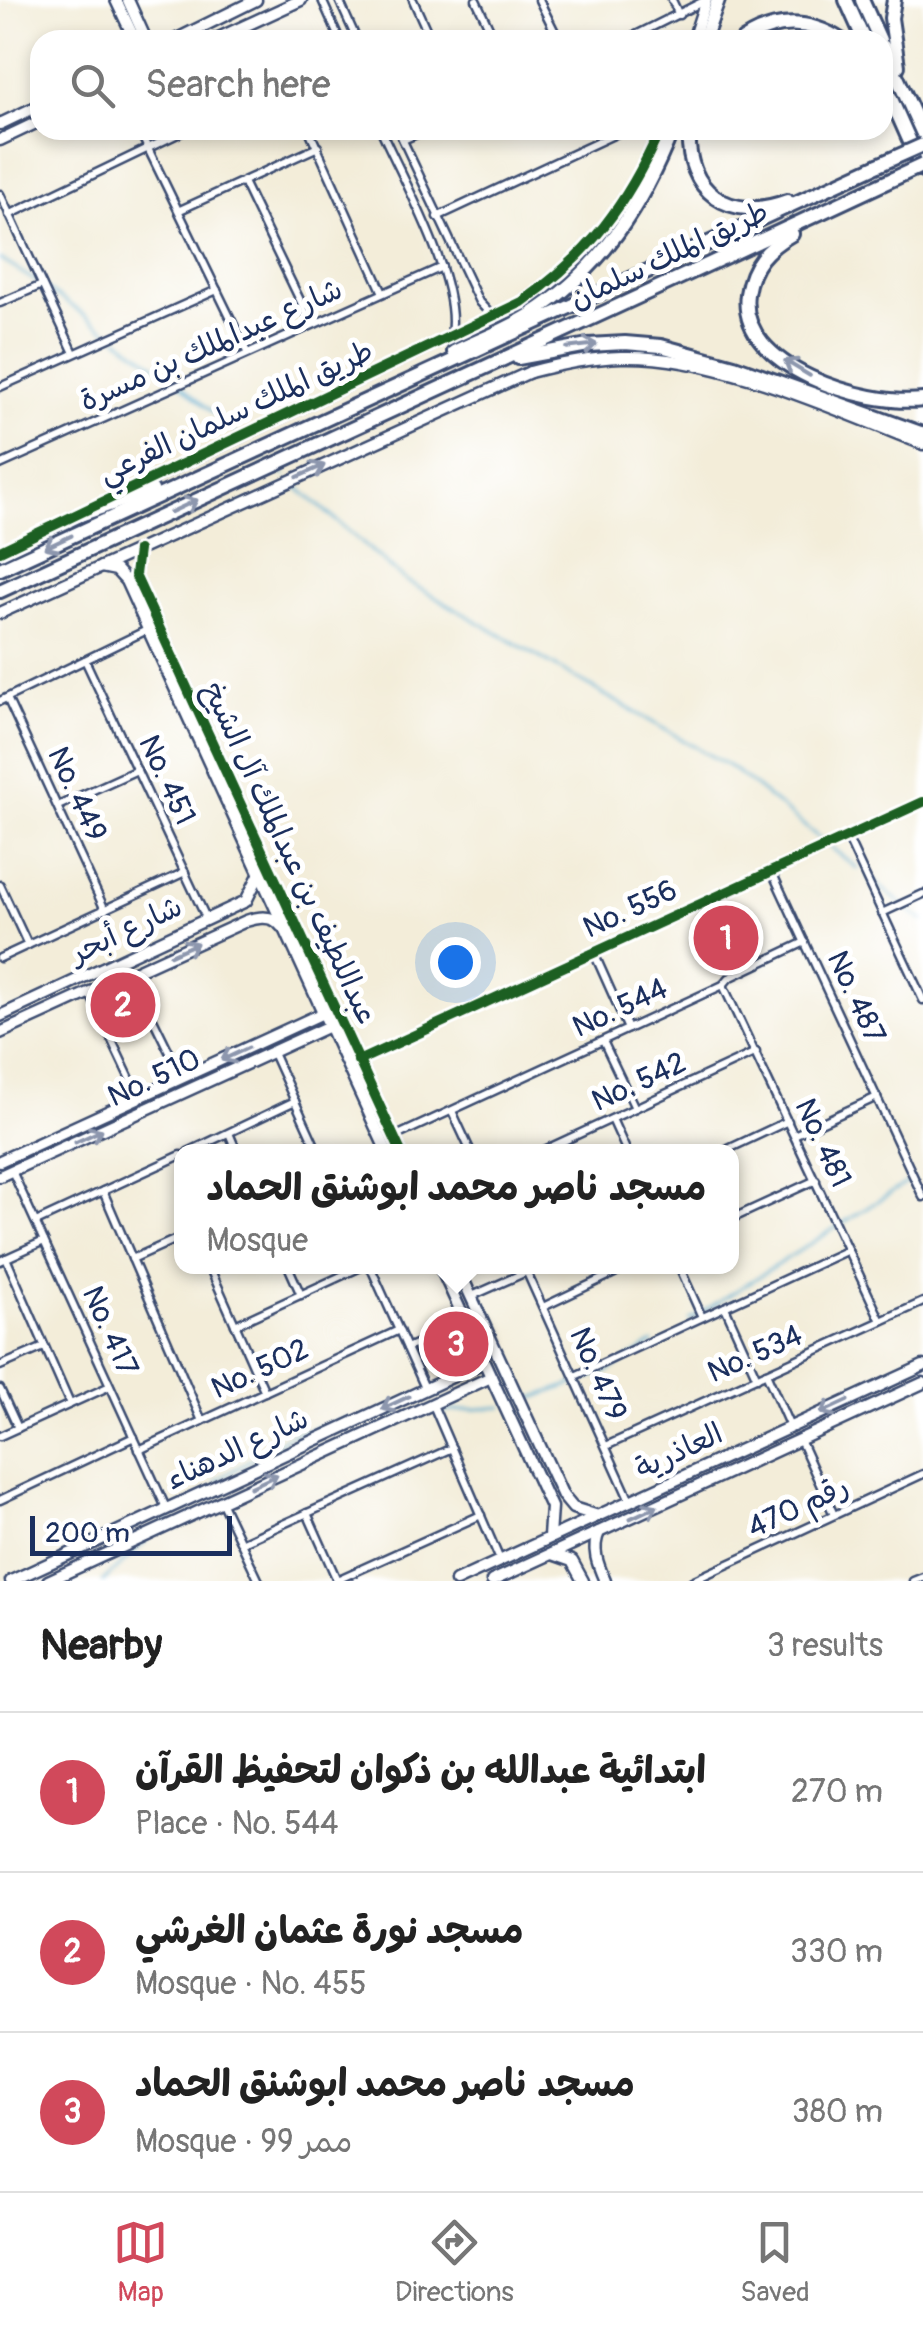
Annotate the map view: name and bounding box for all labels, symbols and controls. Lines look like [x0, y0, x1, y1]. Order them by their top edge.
search box [30, 30, 893, 140]
icon: search [65, 58, 120, 113]
text: Search here [145, 61, 331, 109]
street label: طريق الملك سلمان [564, 193, 774, 317]
street label: شارع عبدالملك بن مسرة [74, 270, 349, 421]
street label: طريق الملك سلمان الفرعي [93, 332, 382, 498]
one-way arrow [565, 336, 598, 355]
one-way arrow [783, 358, 812, 378]
one-way arrow [295, 461, 326, 479]
one-way arrow [168, 496, 198, 515]
one-way arrow [44, 534, 74, 553]
street label: عبداللطيف بن عبدالملك آل الشيخ [193, 676, 386, 1030]
street label: No. 451 [130, 729, 204, 831]
street label: No. 449 [39, 741, 115, 847]
street label: No. 556 [577, 871, 683, 947]
street label: شارع أبحر [61, 888, 189, 975]
pin: 1 [694, 900, 758, 976]
your location [430, 937, 481, 988]
one-way arrow [168, 939, 199, 957]
street label: No. 487 [819, 945, 893, 1049]
pin: 2 [90, 968, 156, 1042]
street label: No. 544 [567, 970, 673, 1046]
street label: No. 510 [102, 1041, 206, 1115]
street label: No. 542 [586, 1044, 692, 1120]
one-way arrow [220, 1046, 250, 1064]
street label: No. 481 [786, 1093, 860, 1193]
one-way arrow [73, 1125, 103, 1144]
popup [174, 1144, 739, 1274]
text: مسجد ناصر محمد ابوشنق الحماد [207, 1164, 706, 1212]
text: Mosque [207, 1221, 308, 1261]
street label: No. 417 [74, 1280, 146, 1382]
pin: 3 [424, 1306, 488, 1382]
street label: No. 534 [702, 1317, 808, 1391]
street label: No. 479 [561, 1322, 635, 1426]
street label: No. 502 [206, 1330, 314, 1408]
one-way arrow [381, 1394, 411, 1413]
one-way arrow [820, 1398, 850, 1417]
street label: شارع الدهناء [160, 1400, 315, 1500]
street label: العاذرية [629, 1415, 729, 1487]
street label: رقم 470 [742, 1468, 856, 1549]
one-way arrow [248, 1471, 279, 1489]
one-way arrow [628, 1501, 658, 1520]
scale bar [30, 1511, 232, 1556]
text: 200 m [45, 1516, 130, 1551]
text: Nearby [40, 1620, 162, 1672]
text: 3 results [767, 1626, 883, 1666]
text: ابتدائية عبدالله بن ذكوان لتحفيظ القرآن [135, 1747, 706, 1795]
text: 1 [66, 1772, 79, 1812]
text: 270 m [791, 1772, 883, 1812]
text: Place · No. 544 [135, 1804, 339, 1844]
text: مسجد نورة عثمان الغرشي [135, 1907, 523, 1955]
text: 2 [64, 1932, 81, 1972]
text: 330 m [790, 1932, 883, 1972]
text: Mosque · No. 455 [135, 1964, 367, 2004]
text: مسجد ناصر محمد ابوشنق الحماد [135, 2060, 635, 2108]
text: 3 [64, 2092, 81, 2132]
text: 380 m [792, 2092, 883, 2132]
text: Mosque · ممر 99 [135, 2122, 352, 2162]
tab: Map [113, 2215, 168, 2310]
tab: Directions [395, 2215, 514, 2310]
tab: Saved [740, 2215, 810, 2310]

